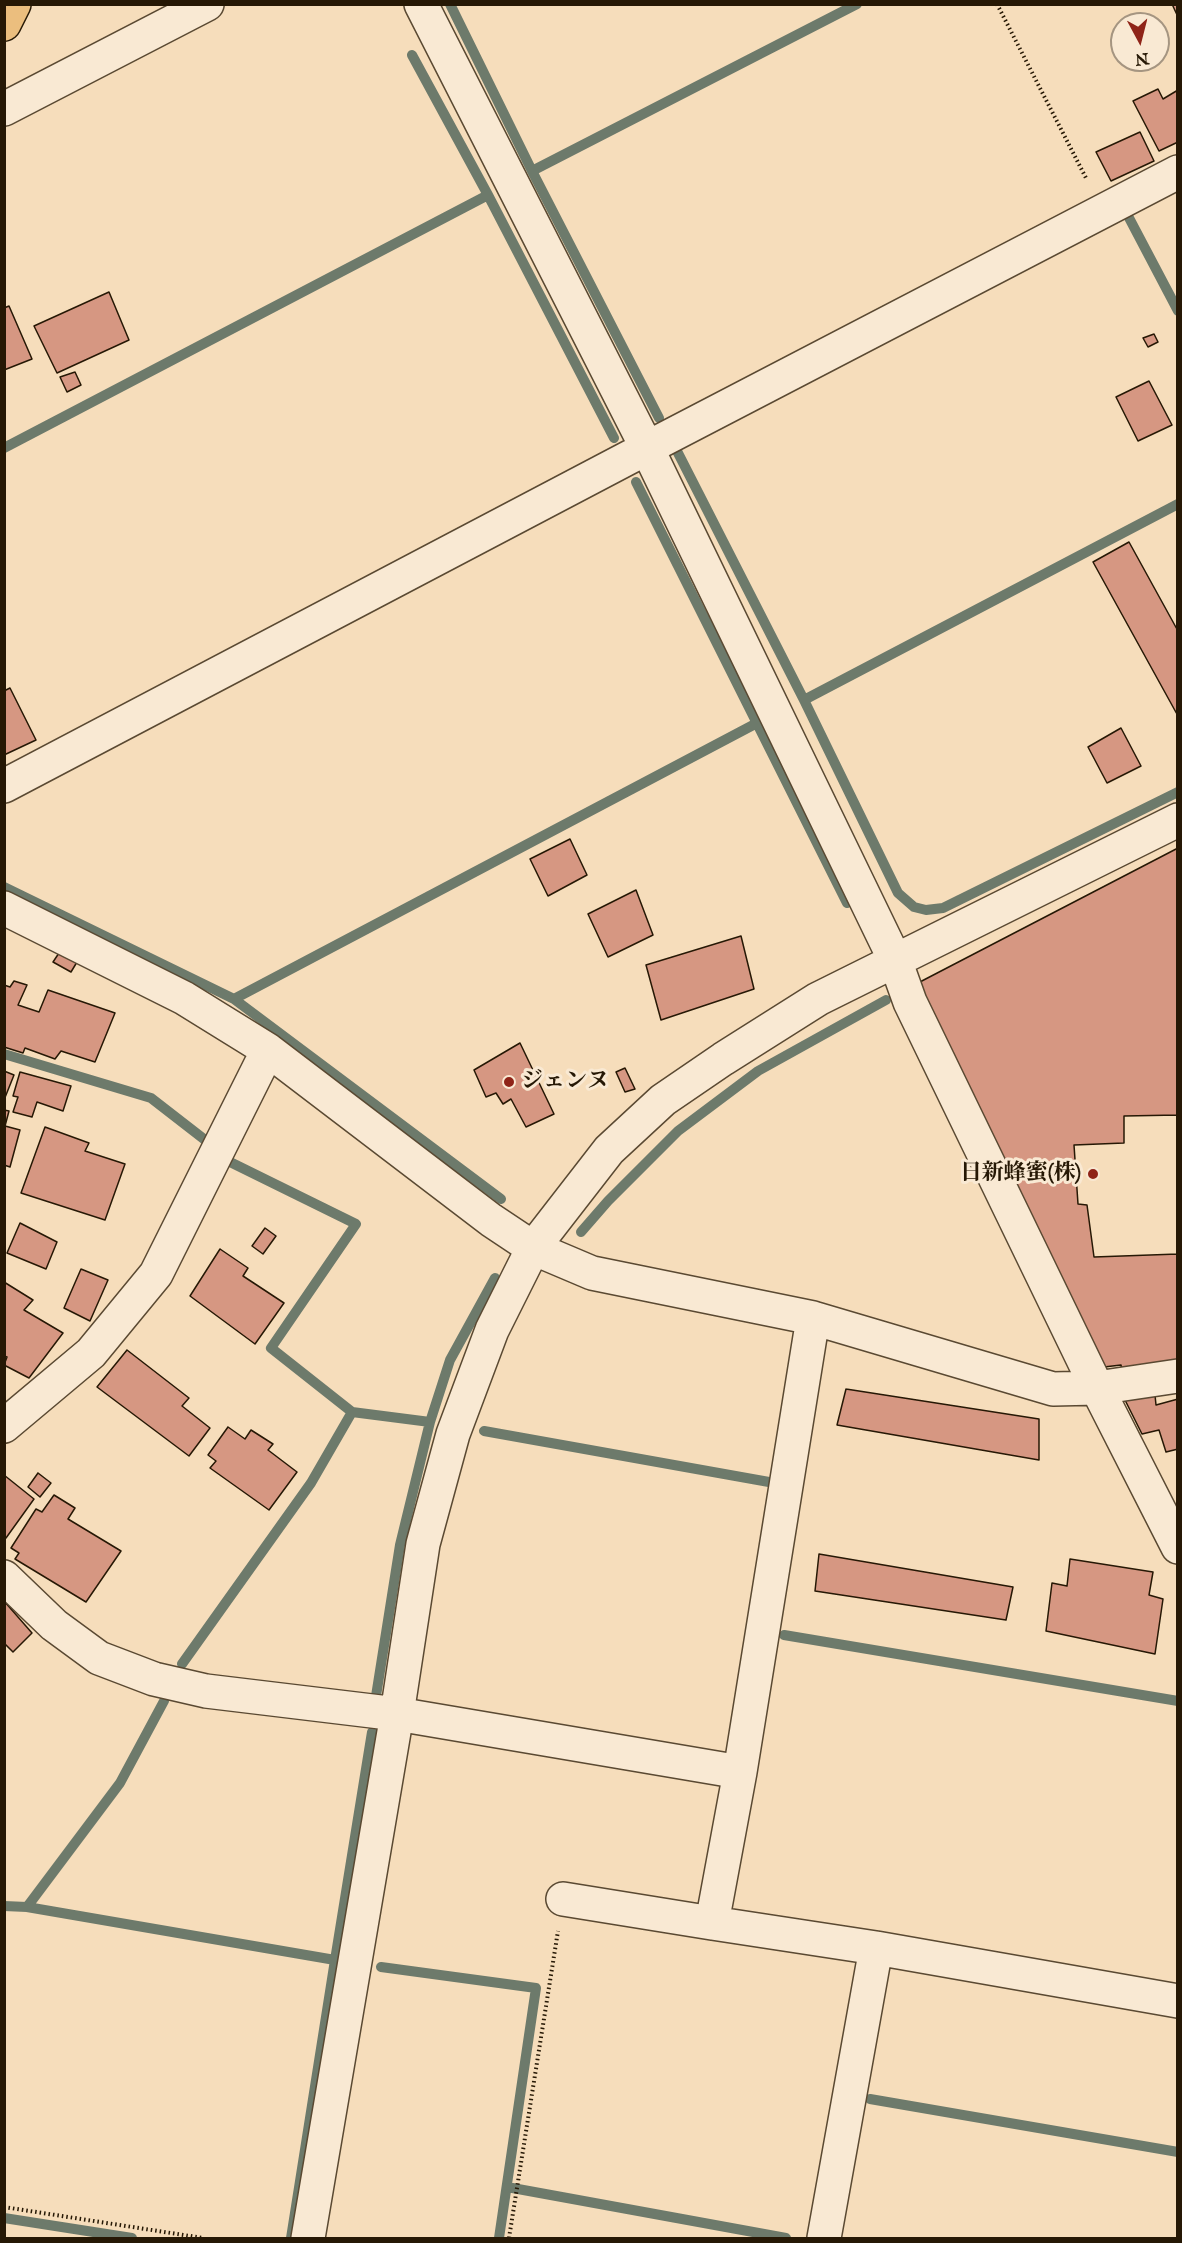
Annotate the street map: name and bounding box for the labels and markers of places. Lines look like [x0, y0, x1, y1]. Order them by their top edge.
place label: ジェンヌ [521, 1069, 609, 1095]
marker: ジェンヌ [502, 1075, 516, 1089]
place label: 日新蜂蜜(株) [960, 1161, 1081, 1187]
marker: 日新蜂蜜(株) [1086, 1167, 1100, 1181]

